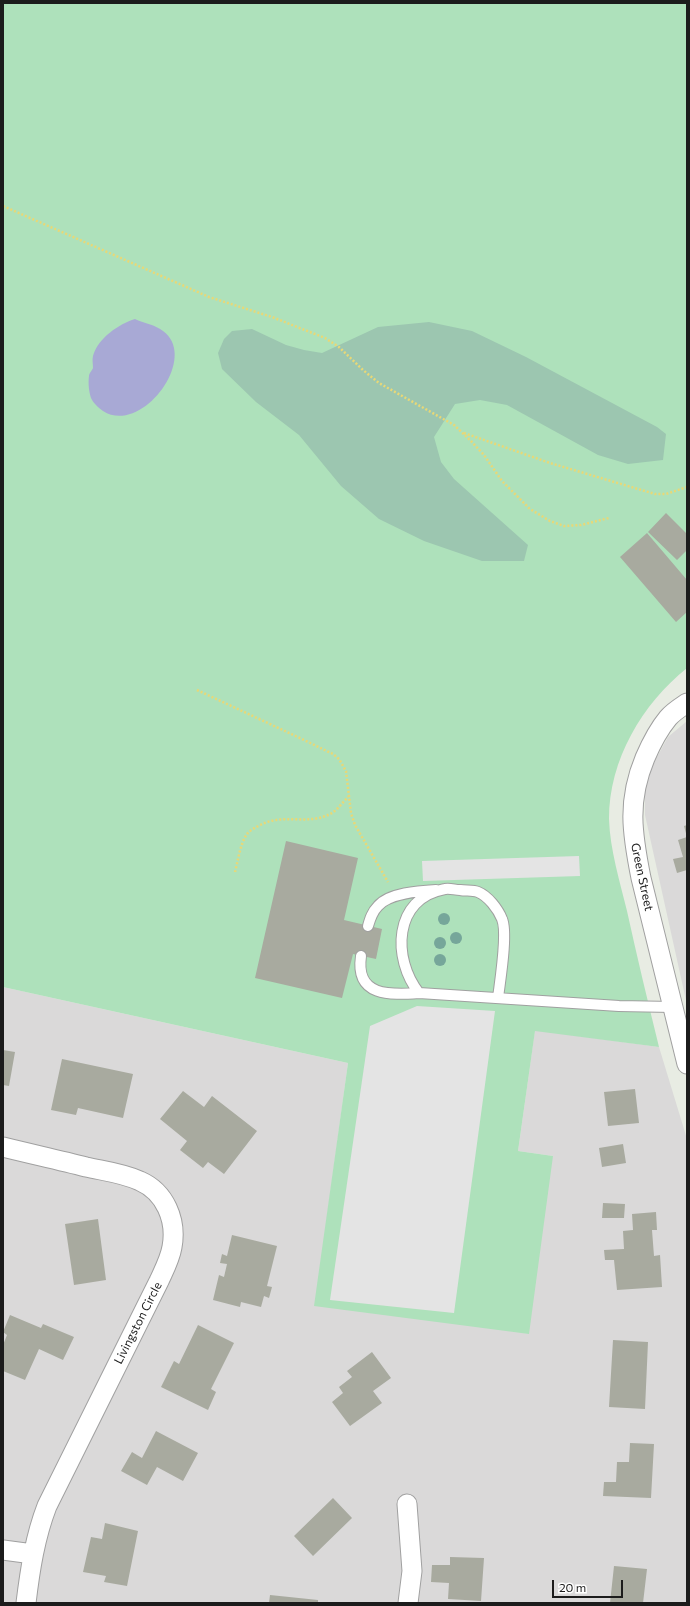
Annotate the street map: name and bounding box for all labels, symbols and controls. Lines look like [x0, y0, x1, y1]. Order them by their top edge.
street label: Green Street [628, 842, 656, 912]
street label: Livingston Circle [111, 1279, 165, 1367]
scale bar [554, 1572, 625, 1598]
text: 20 m [559, 1580, 586, 1594]

